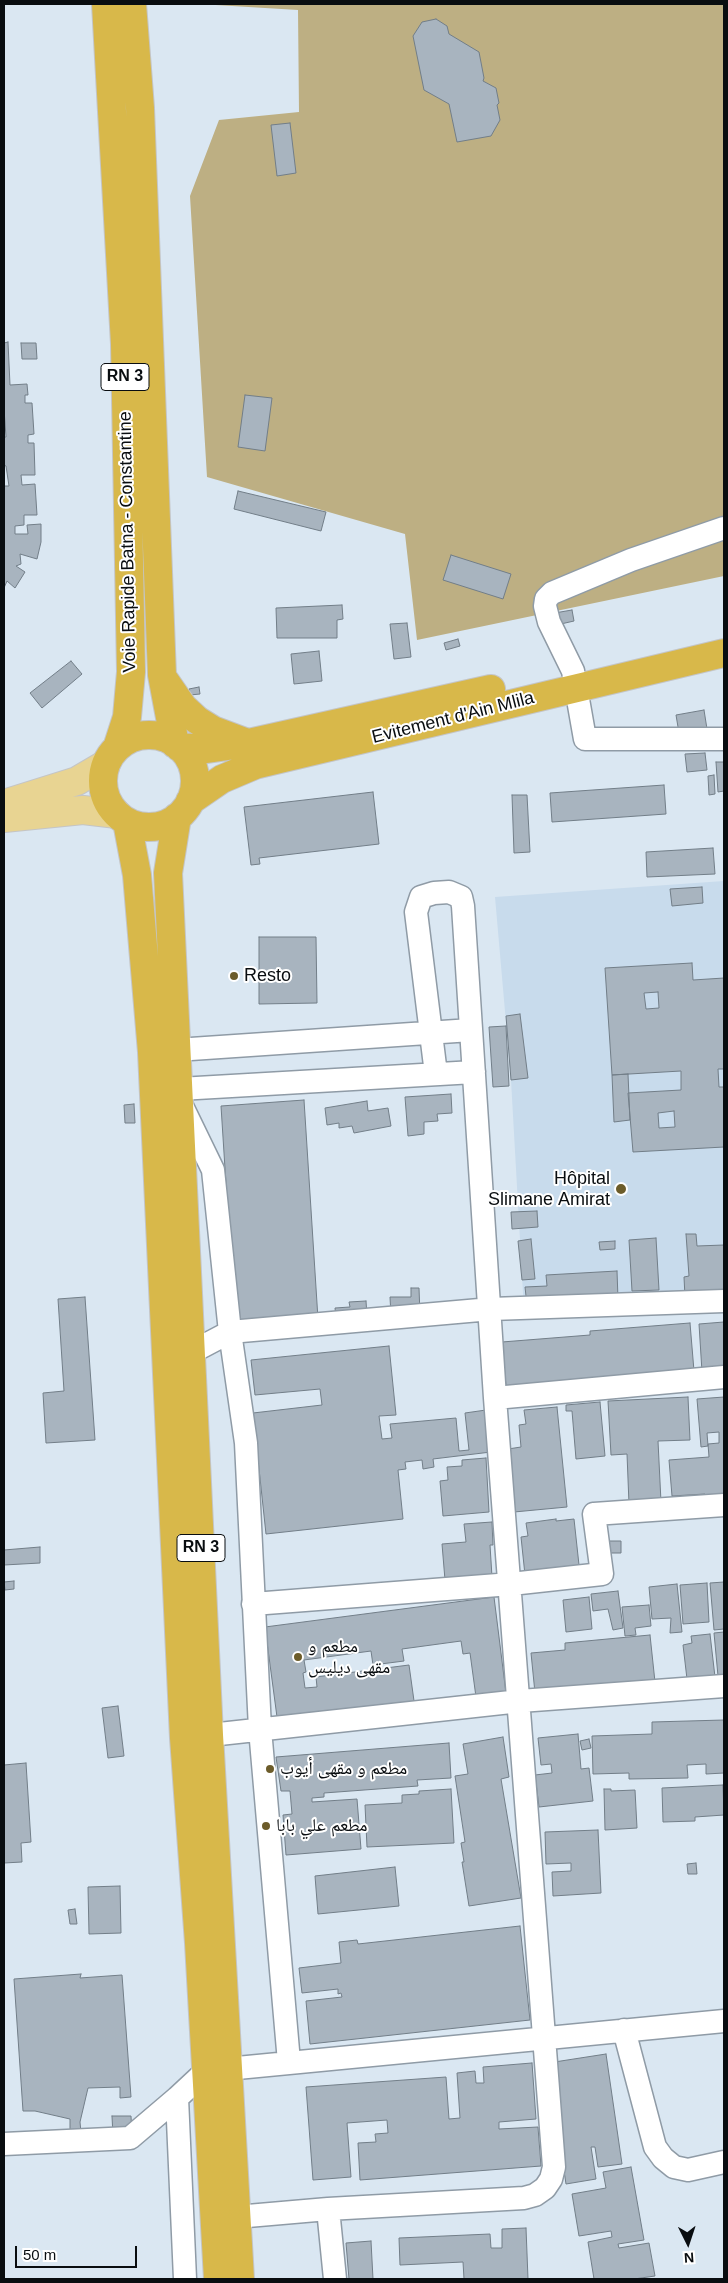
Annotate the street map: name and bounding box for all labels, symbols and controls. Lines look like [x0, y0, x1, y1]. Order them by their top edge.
road number: RN 3 [101, 364, 149, 391]
street label: Voie Rapide Batna - Constantine [115, 411, 141, 673]
street label: Evitement d'Ain Mlila [370, 687, 536, 749]
place label: Resto [244, 965, 291, 987]
marker: Resto [228, 970, 240, 982]
place label: Hôpital Slimane Amirat [488, 1168, 610, 1210]
marker: Hôpital Slimane Amirat [614, 1182, 628, 1196]
road number: RN 3 [177, 1535, 225, 1562]
place label: مطعم و مقهى ديليس [308, 1636, 390, 1678]
marker: مطعم و مقهى ديليس [292, 1651, 304, 1663]
place label: مطعم و مقهى أيوب [280, 1758, 407, 1780]
marker: مطعم و مقهى أيوب [264, 1763, 276, 1775]
place label: مطعم علي بابا [276, 1815, 367, 1837]
marker: مطعم علي بابا [260, 1820, 272, 1832]
north arrow [663, 2218, 713, 2268]
scale bar [18, 2236, 140, 2268]
text: 50 m [23, 2246, 56, 2263]
text: N [683, 2250, 695, 2266]

